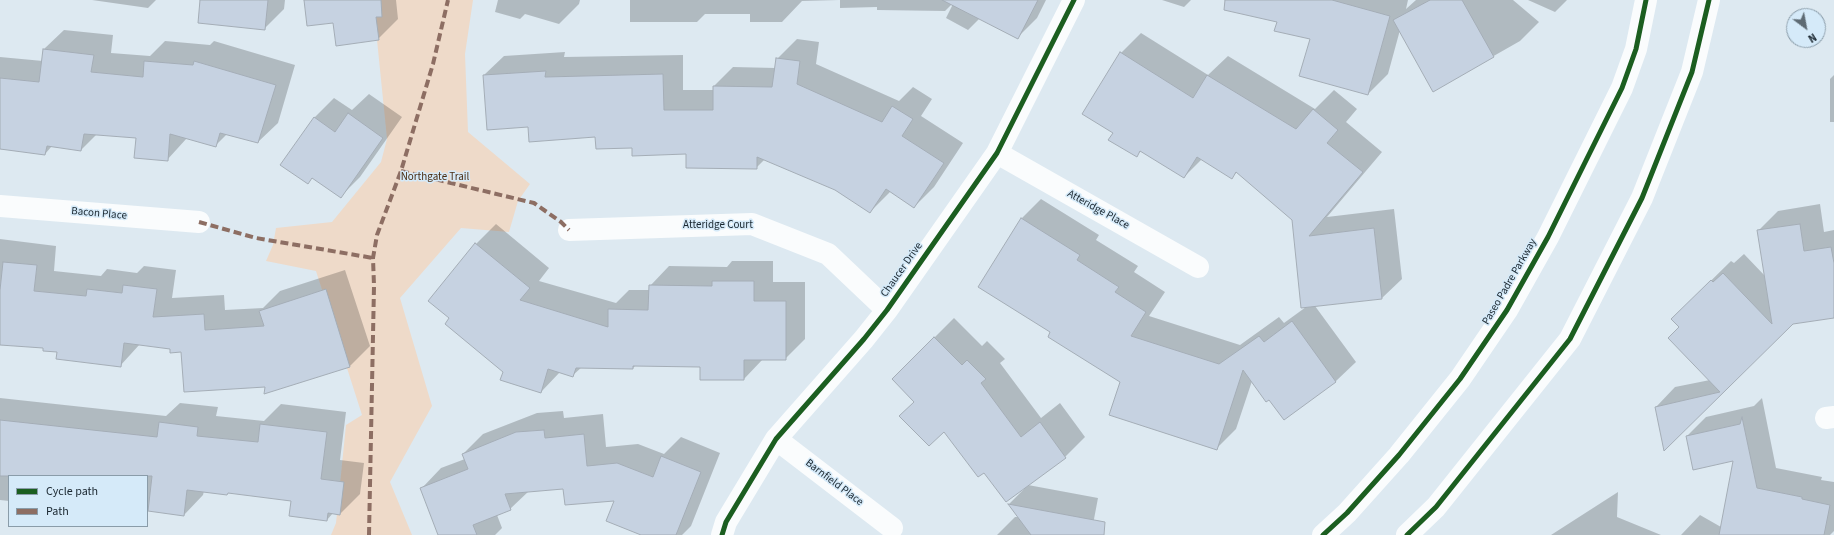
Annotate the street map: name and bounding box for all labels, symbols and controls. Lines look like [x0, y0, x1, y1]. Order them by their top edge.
north arrow [1786, 8, 1826, 48]
text: N [1805, 29, 1819, 46]
park label: Northgate Trail [401, 171, 469, 185]
street label: Atteridge Place [1065, 188, 1131, 232]
street label: Bacon Place [71, 205, 127, 223]
street label: Atteridge Court [683, 219, 753, 233]
street label: Paseo Padre Parkway [1480, 237, 1540, 327]
street label: Chaucer Drive [878, 240, 926, 300]
street label: Barnfield Place [802, 457, 866, 509]
legend [8, 475, 148, 527]
text: Cycle path [46, 483, 98, 500]
text: Path [46, 503, 69, 520]

